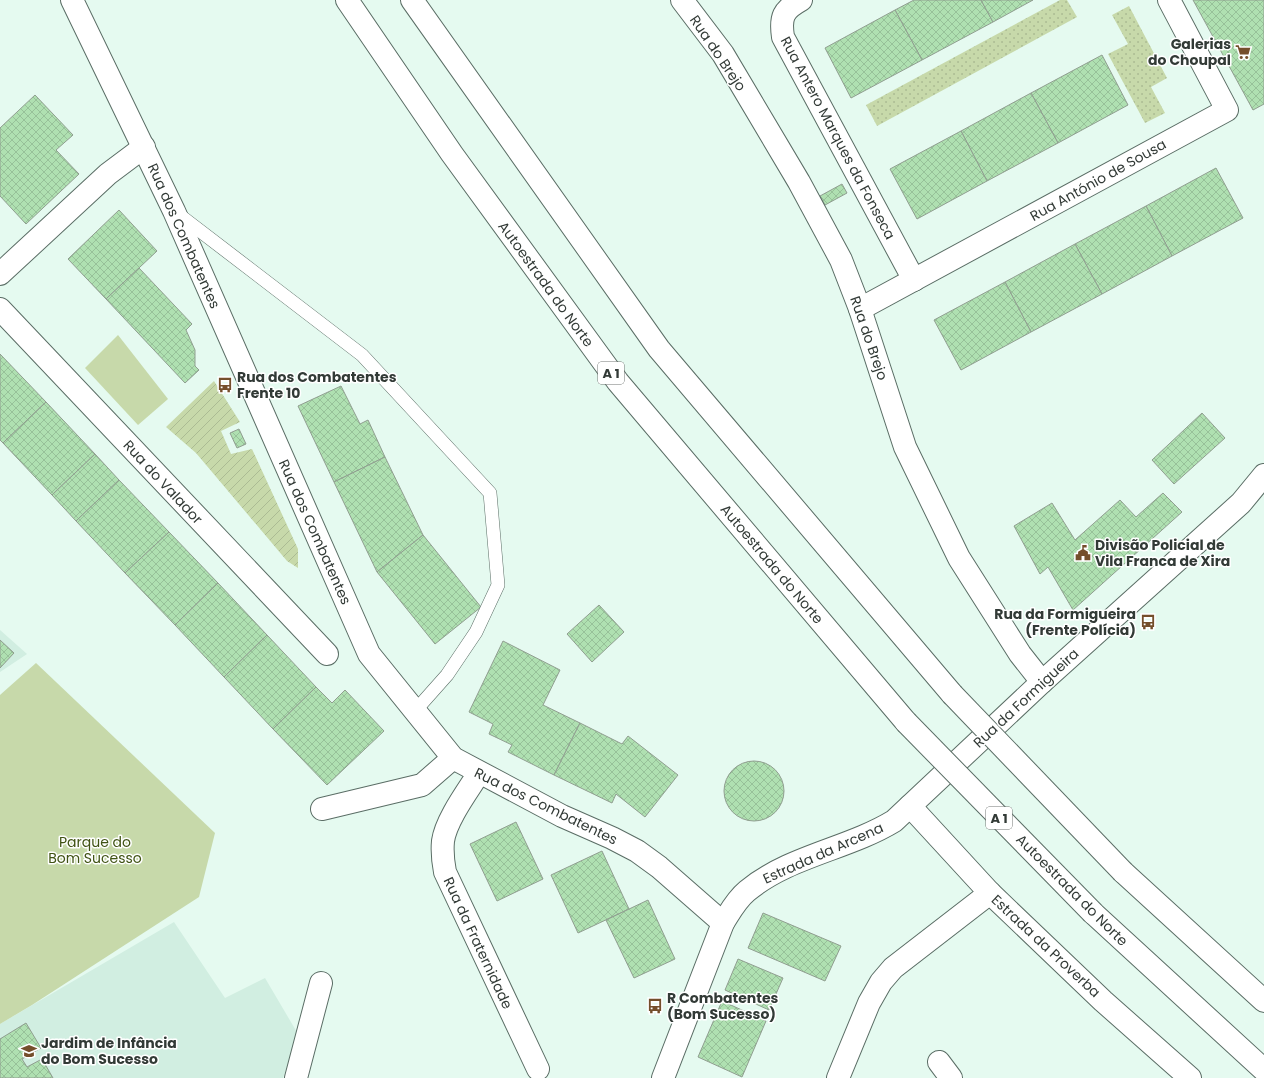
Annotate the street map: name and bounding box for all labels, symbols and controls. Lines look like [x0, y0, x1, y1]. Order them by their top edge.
street label: Rua do Brejo [685, 11, 751, 95]
street label: Rua Antero Marques da Fonseca [776, 33, 900, 243]
place label: Galerias do Choupal [1148, 34, 1231, 70]
supermarket icon: Galerias do Choupal [1234, 43, 1252, 61]
street label: Rua António de Sousa [1026, 134, 1170, 226]
street label: Rua dos Combatentes [143, 160, 225, 312]
street label: Autoestrada do Norte [494, 217, 599, 351]
street label: Rua do Brejo [845, 293, 893, 383]
road number: A 1 [598, 362, 624, 384]
place label: Rua dos Combatentes Frente 10 [237, 367, 397, 403]
bus stop icon: Rua dos Combatentes Frente 10 [216, 376, 234, 394]
street label: Rua do Valador [119, 436, 207, 528]
street label: Rua dos Combatentes [274, 456, 356, 608]
street label: Autoestrada do Norte [716, 500, 828, 628]
place label: Divisão Policial de Vila Franca de Xira [1095, 535, 1230, 571]
public building icon: Divisão Policial de Vila Franca de Xira [1074, 544, 1092, 562]
place label: Rua da Formigueira (Frente Polícia) [994, 604, 1136, 640]
bus stop icon: Rua da Formigueira (Frente Polícia) [1139, 613, 1157, 631]
street label: Rua da Formigueira [969, 644, 1083, 752]
street label: Rua dos Combatentes [471, 763, 621, 849]
road number: A 1 [986, 807, 1012, 829]
street label: Estrada da Arcena [760, 817, 886, 889]
street label: Autoestrada do Norte [1012, 830, 1133, 951]
park label: Parque do Bom Sucesso [48, 832, 142, 868]
street label: Rua da Fraternidade [439, 874, 518, 1013]
street label: Estrada da Proverba [987, 890, 1105, 1002]
place label: R Combatentes (Bom Sucesso) [667, 988, 779, 1024]
bus stop icon: R Combatentes (Bom Sucesso) [646, 997, 664, 1015]
place label: Jardim de Infância do Bom Sucesso [41, 1033, 177, 1069]
school or university icon: Jardim de Infância do Bom Sucesso [20, 1042, 38, 1060]

